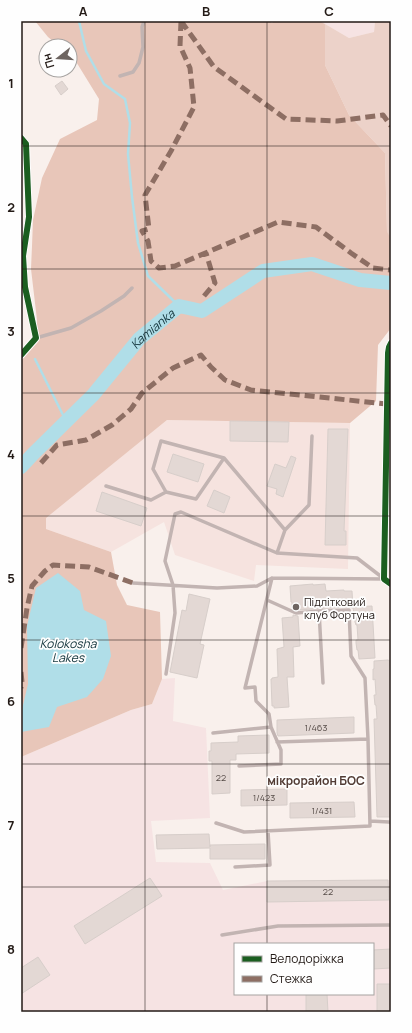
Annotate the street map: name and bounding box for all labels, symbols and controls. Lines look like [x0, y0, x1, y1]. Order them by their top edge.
text: A [79, 2, 88, 20]
text: B [202, 2, 210, 20]
text: C [324, 2, 334, 20]
north arrow [38, 38, 78, 78]
text: Пн [39, 52, 57, 70]
text: 1 [8, 74, 14, 92]
text: 2 [7, 198, 15, 216]
water label: Kamianka [126, 304, 179, 352]
text: 3 [7, 322, 15, 340]
text: 4 [7, 445, 15, 463]
text: 5 [7, 569, 15, 587]
place label: Підлітковий клуб Фортуна [304, 594, 375, 622]
marker: Підлітковий клуб Фортуна [291, 602, 301, 612]
water label: Kolokosha Lakes [40, 635, 98, 666]
text: 6 [7, 692, 15, 710]
house number: 1/463 [305, 721, 327, 734]
house number: 22 [216, 771, 226, 784]
district label: мікрорайон БОС [267, 772, 365, 789]
house number: 1/423 [253, 791, 275, 804]
house number: 1/431 [312, 804, 332, 817]
text: 7 [8, 816, 15, 834]
house number: 22 [323, 885, 333, 898]
text: 8 [7, 940, 15, 958]
legend [234, 943, 374, 995]
text: Велодоріжка [270, 950, 344, 967]
text: Стежка [270, 970, 312, 987]

